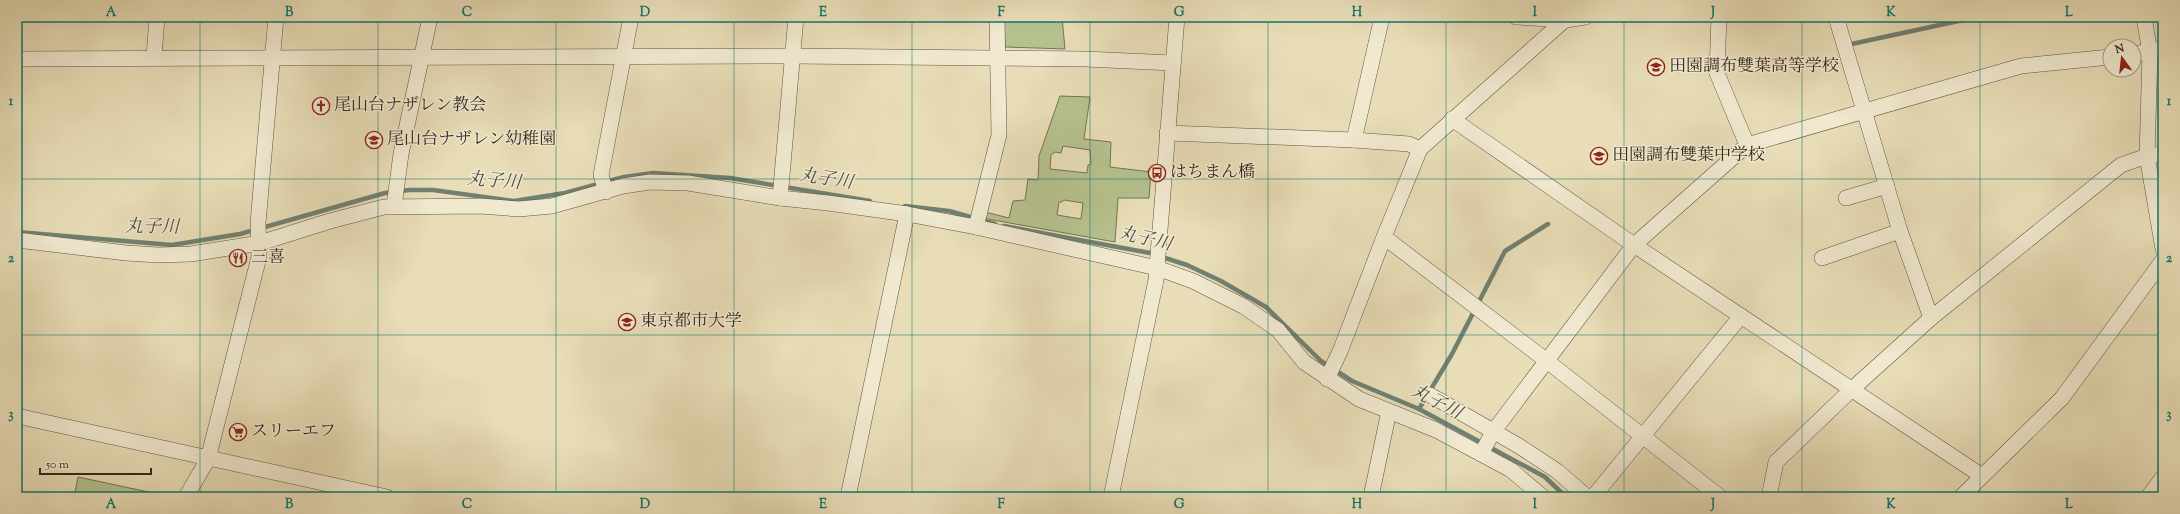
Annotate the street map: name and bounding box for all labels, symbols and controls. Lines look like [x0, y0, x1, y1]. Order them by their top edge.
text: A [106, 4, 117, 22]
text: B [285, 4, 294, 22]
text: C [462, 4, 472, 22]
text: D [640, 4, 650, 22]
text: E [819, 4, 827, 22]
text: F [997, 4, 1005, 22]
text: G [1174, 4, 1185, 22]
text: H [1352, 4, 1363, 22]
text: I [1533, 4, 1538, 22]
text: J [1710, 4, 1715, 22]
text: K [1886, 4, 1896, 22]
text: L [2065, 4, 2073, 22]
north arrow [2102, 38, 2142, 78]
text: N [2112, 40, 2126, 58]
place label: 田園調布雙葉高等学校 [1669, 55, 1839, 79]
school or university icon: 田園調布雙葉高等学校 [1646, 57, 1666, 77]
text: 1 [9, 93, 14, 111]
text: 1 [2167, 93, 2172, 111]
place label: 尾山台ナザレン教会 [334, 94, 486, 118]
church icon: 尾山台ナザレン教会 [311, 96, 331, 116]
place label: 尾山台ナザレン幼稚園 [387, 128, 556, 152]
school or university icon: 尾山台ナザレン幼稚園 [364, 130, 384, 150]
place label: 田園調布雙葉中学校 [1612, 144, 1765, 168]
school or university icon: 田園調布雙葉中学校 [1589, 146, 1609, 166]
place label: はちまん橋 [1170, 161, 1255, 185]
water label: 丸子川 [797, 163, 857, 197]
bus stop icon: はちまん橋 [1147, 163, 1167, 183]
water label: 丸子川 [466, 167, 524, 197]
water label: 丸子川 [125, 215, 181, 242]
water label: 丸子川 [1116, 221, 1176, 259]
place label: 三喜 [251, 246, 285, 270]
restaurant icon: 三喜 [228, 248, 248, 268]
text: 2 [8, 250, 15, 268]
text: 2 [2166, 250, 2173, 268]
place label: 東京都市大学 [640, 310, 742, 334]
school or university icon: 東京都市大学 [617, 312, 637, 332]
water label: 丸子川 [1406, 379, 1468, 428]
text: 3 [8, 406, 14, 424]
text: 3 [2166, 406, 2172, 424]
place label: スリーエフ [251, 420, 336, 444]
supermarket icon: スリーエフ [228, 422, 248, 442]
scale bar [40, 450, 151, 476]
text: 50 m [45, 456, 69, 474]
text: A [106, 496, 117, 514]
text: B [285, 496, 294, 514]
text: C [462, 496, 472, 514]
text: D [640, 496, 650, 514]
text: E [819, 496, 827, 514]
text: F [997, 496, 1005, 514]
text: G [1174, 496, 1185, 514]
text: H [1352, 496, 1363, 514]
text: I [1533, 496, 1538, 514]
text: J [1710, 496, 1715, 514]
text: K [1886, 496, 1896, 514]
text: L [2065, 496, 2073, 514]

